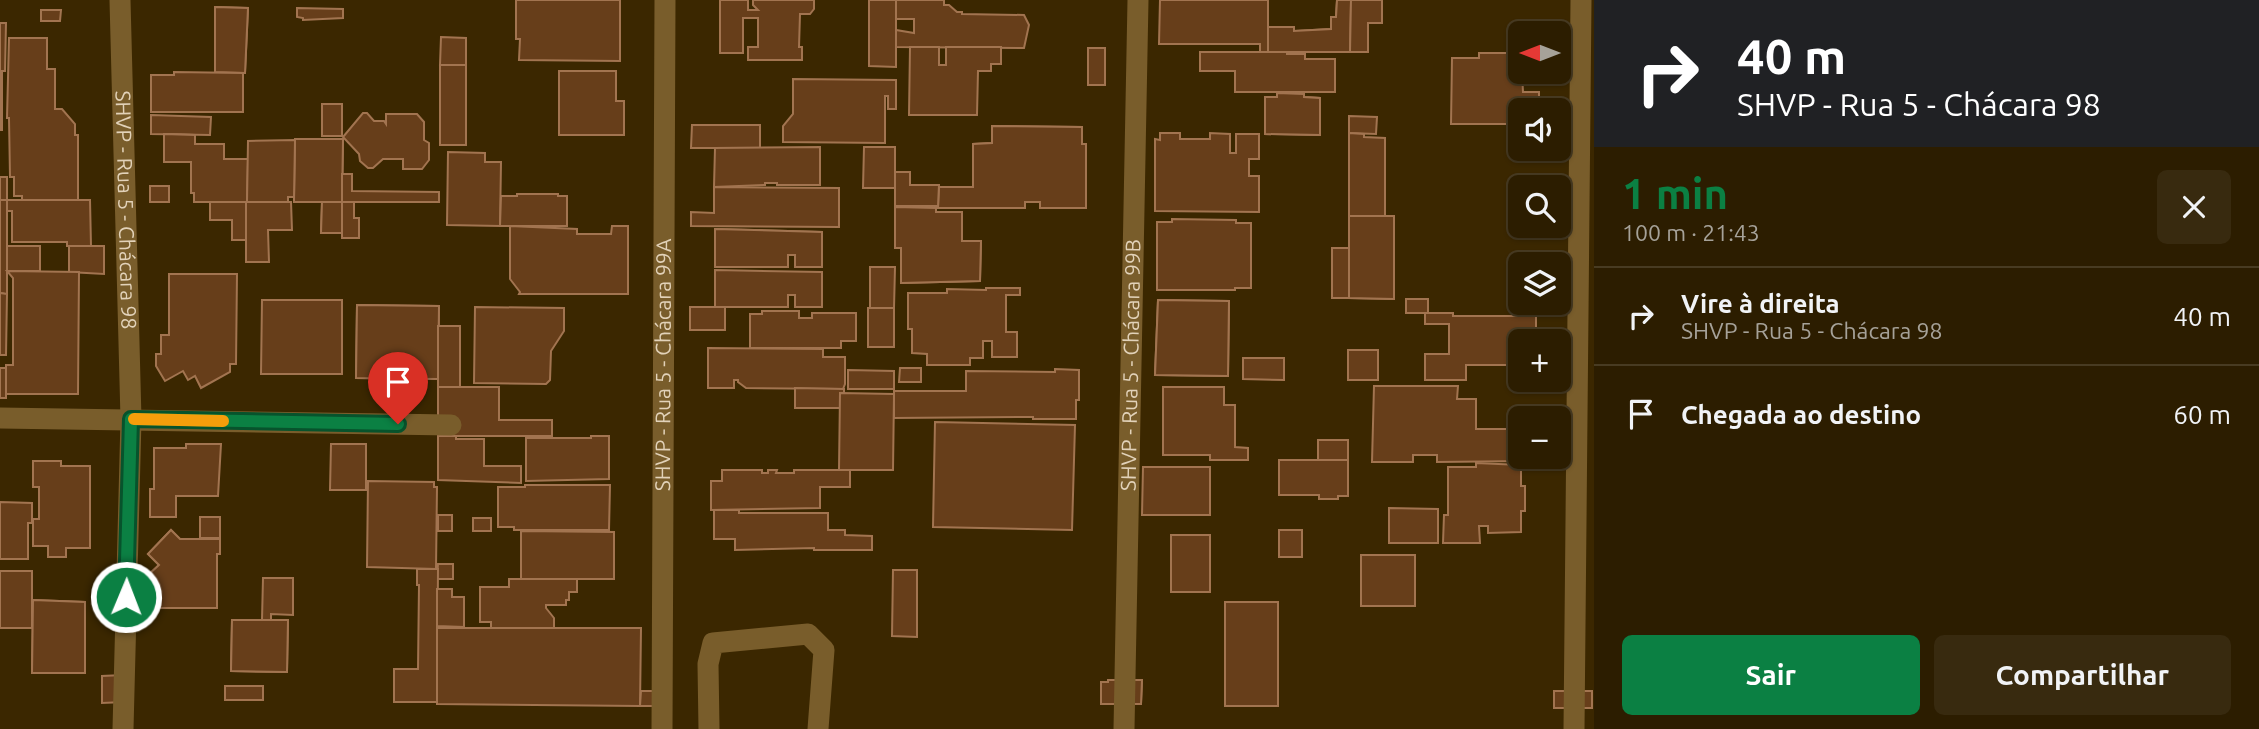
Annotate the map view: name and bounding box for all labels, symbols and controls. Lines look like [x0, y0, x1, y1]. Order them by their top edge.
north arrow [1508, 21, 1572, 84]
map controls [1508, 21, 1571, 469]
icon: right [1622, 28, 1713, 119]
text: 40 m [1737, 28, 1846, 83]
text: SHVP - Rua 5 - Chácara 98 [1737, 86, 2101, 122]
street label: SHVP - Rua 5 - Chácara 98 [111, 90, 142, 330]
button: sound [1508, 98, 1571, 161]
text: 1 min [1622, 170, 1728, 217]
button: close [2157, 170, 2231, 244]
button: search [1508, 175, 1571, 238]
text: 100 m · 21:43 [1622, 220, 1760, 245]
street label: SHVP - Rua 5 - Chácara 99A [650, 238, 675, 491]
street label: SHVP - Rua 5 - Chácara 99B [1116, 239, 1144, 491]
button: layers [1508, 252, 1571, 315]
text: Vire à direita [1681, 289, 1840, 318]
icon: right [1622, 297, 1660, 335]
text: 40 m [2173, 302, 2231, 331]
text: SHVP - Rua 5 - Chácara 98 [1681, 318, 1943, 343]
button: + [1508, 329, 1571, 392]
pin [368, 352, 428, 424]
icon: arrive [379, 363, 417, 401]
icon: arrive [1622, 395, 1660, 433]
text: Chegada ao destino [1681, 400, 1921, 429]
text: 60 m [2173, 400, 2231, 429]
button: − [1508, 406, 1571, 469]
position arrow [89, 560, 163, 634]
button: Sair [1622, 635, 1920, 715]
button: Compartilhar [1934, 635, 2231, 715]

